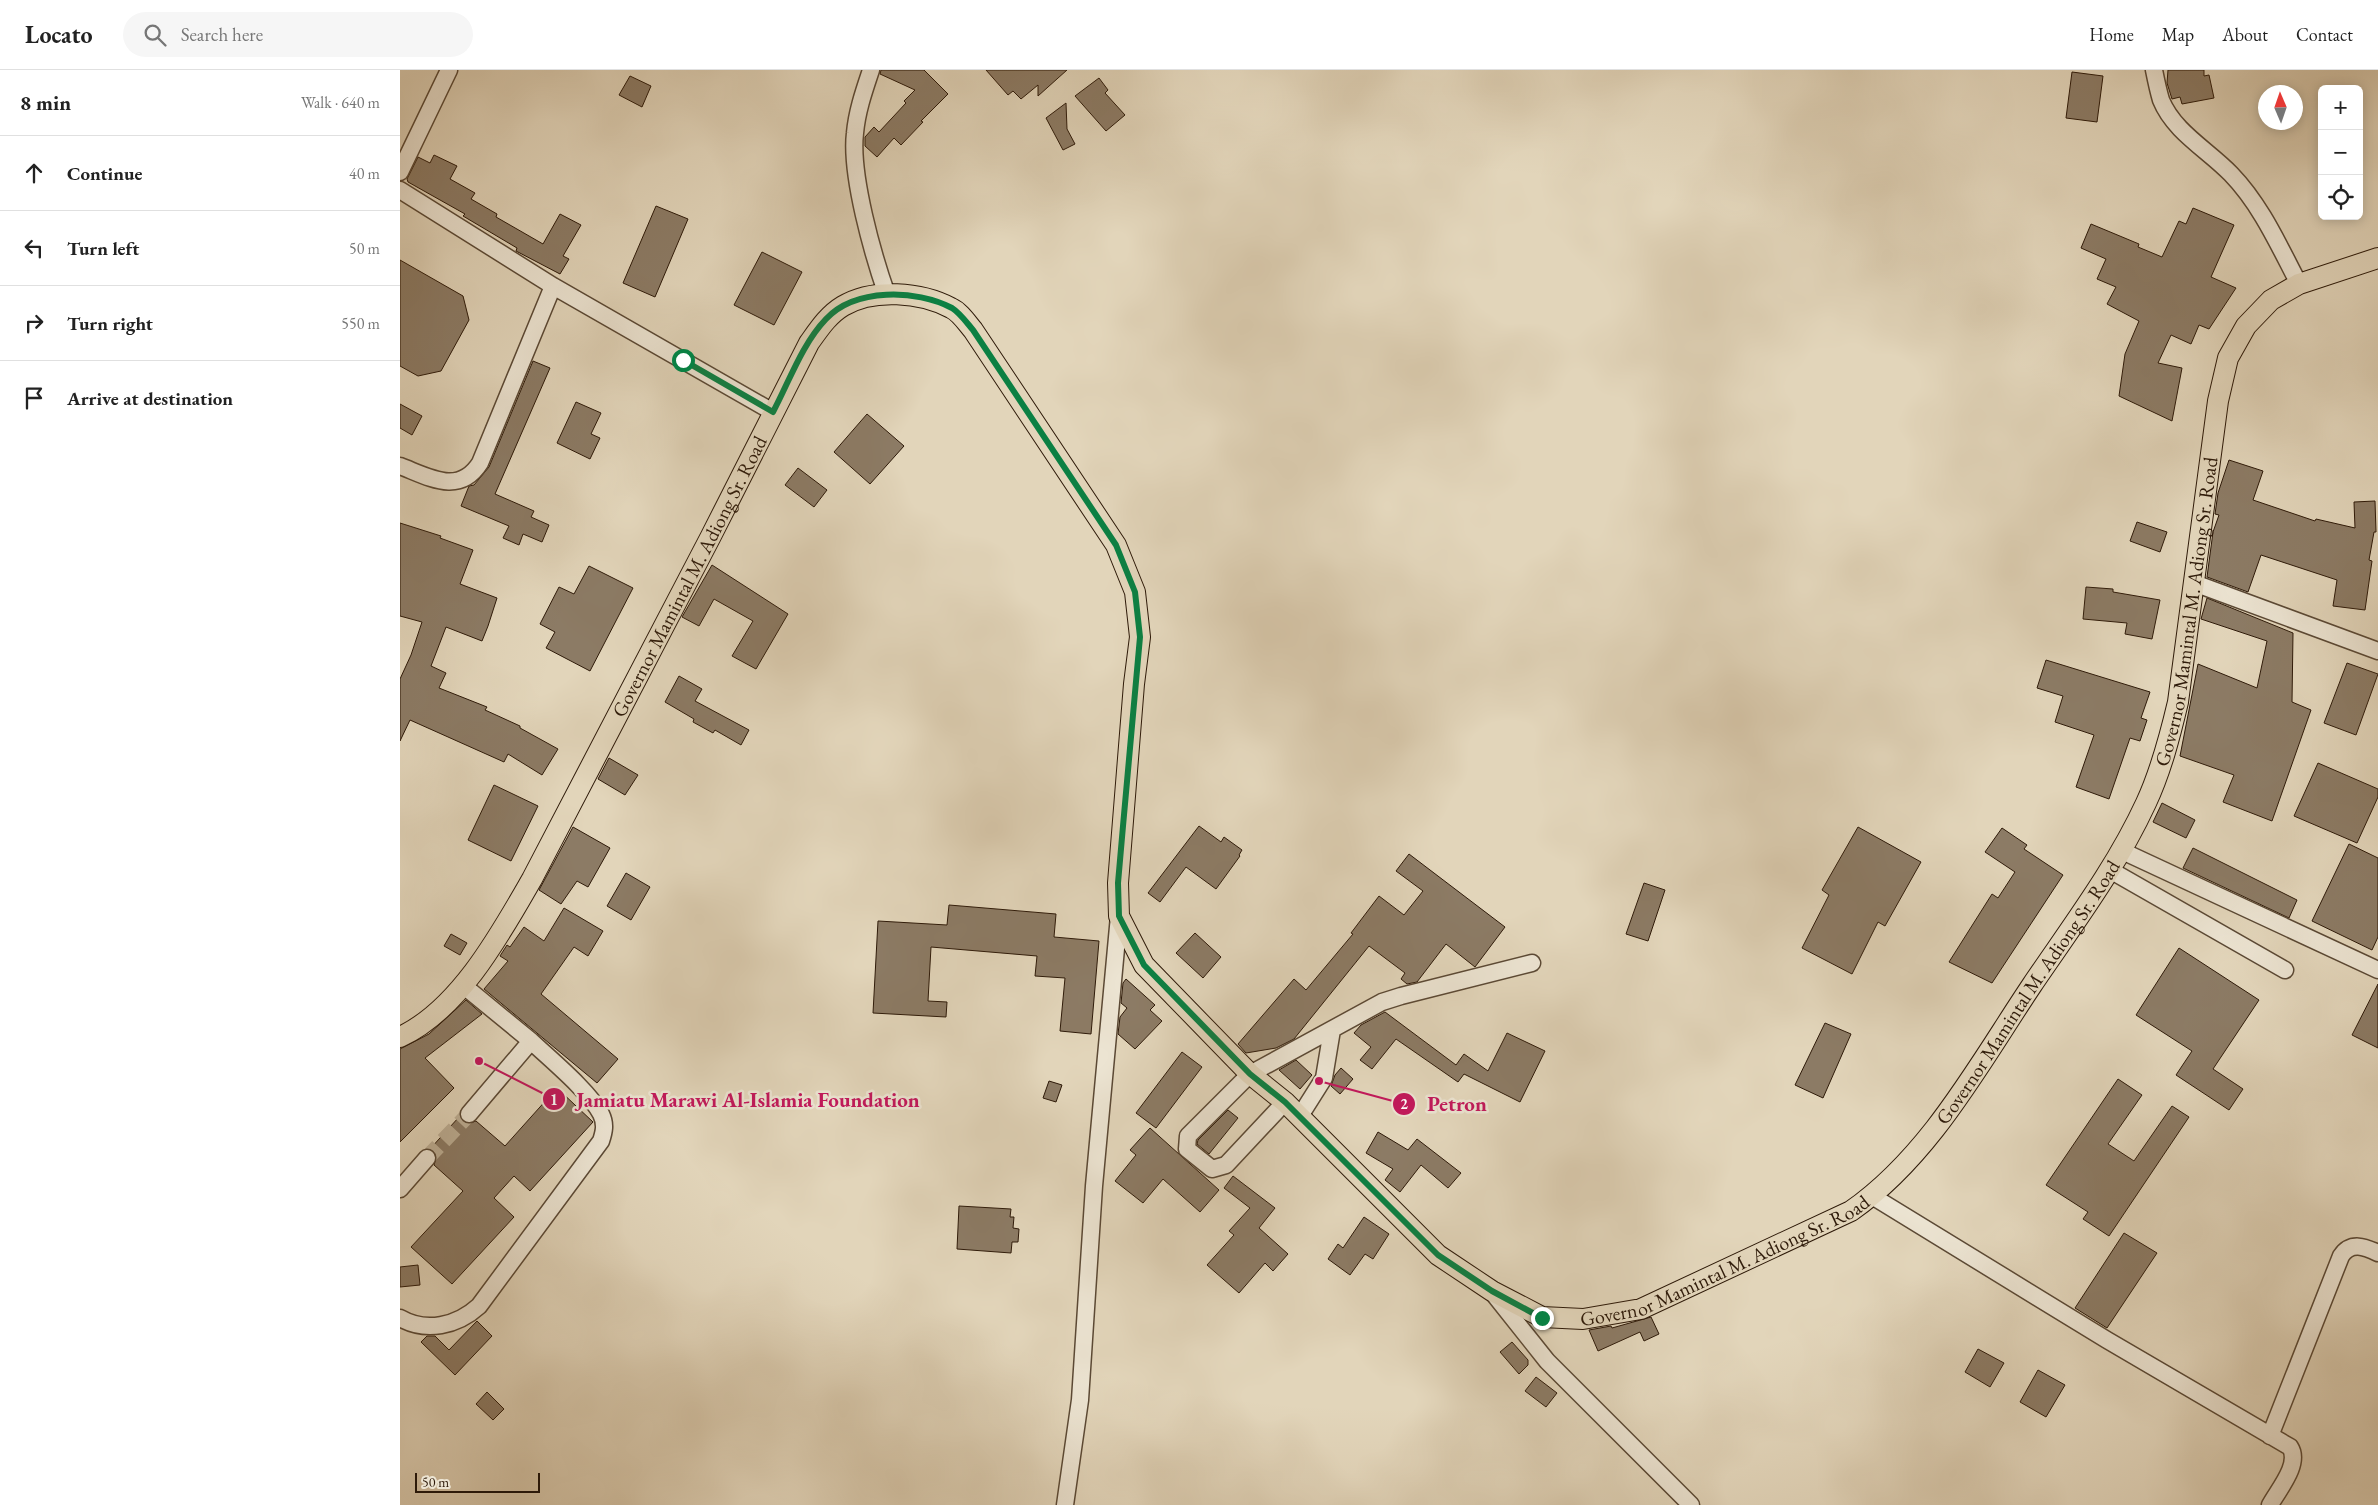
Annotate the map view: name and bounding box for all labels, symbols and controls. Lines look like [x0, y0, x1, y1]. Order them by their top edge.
search box [123, 12, 473, 57]
text: Locato [25, 19, 93, 50]
icon: search [141, 21, 169, 49]
text: Search here [181, 22, 263, 47]
text: Home [2089, 23, 2134, 46]
text: Map [2162, 23, 2194, 46]
text: About [2222, 23, 2268, 46]
text: Contact [2296, 23, 2353, 46]
north arrow [2258, 85, 2303, 130]
map controls [2318, 85, 2363, 220]
button: + [2318, 85, 2363, 130]
text: 8 min [20, 89, 71, 116]
text: Walk · 640 m [301, 92, 380, 113]
button: − [2318, 130, 2363, 175]
icon: ahead [20, 159, 48, 187]
text: Continue [67, 161, 142, 186]
text: 40 m [349, 163, 380, 184]
button: locate [2318, 175, 2363, 220]
icon: left [20, 234, 48, 262]
text: Turn left [67, 236, 139, 261]
text: 50 m [349, 238, 380, 259]
icon: right [20, 309, 48, 337]
text: Turn right [67, 311, 153, 336]
text: 550 m [341, 313, 380, 334]
route start [672, 349, 695, 372]
icon: arrive [20, 384, 48, 412]
text: Arrive at destination [67, 386, 233, 411]
street label: Governor Mamintal M. Adiong Sr. Road [606, 431, 773, 721]
street label: Governor Mamintal M. Adiong Sr. Road [2148, 454, 2224, 770]
street label: Governor Mamintal M. Adiong Sr. Road [1930, 854, 2126, 1130]
callout: Jamiatu Marawi Al-Islamia Foundation [542, 1081, 930, 1117]
text: Jamiatu Marawi Al-Islamia Foundation [574, 1086, 920, 1113]
callout: Petron [1392, 1086, 1497, 1122]
text: 1 [550, 1090, 558, 1109]
text: Petron [1427, 1090, 1487, 1117]
text: 2 [1400, 1094, 1408, 1113]
street label: Governor Mamintal M. Adiong Sr. Road [1578, 1188, 1875, 1332]
route end [1531, 1307, 1554, 1330]
scale bar [415, 1470, 540, 1493]
text: 50 m [422, 1473, 449, 1491]

